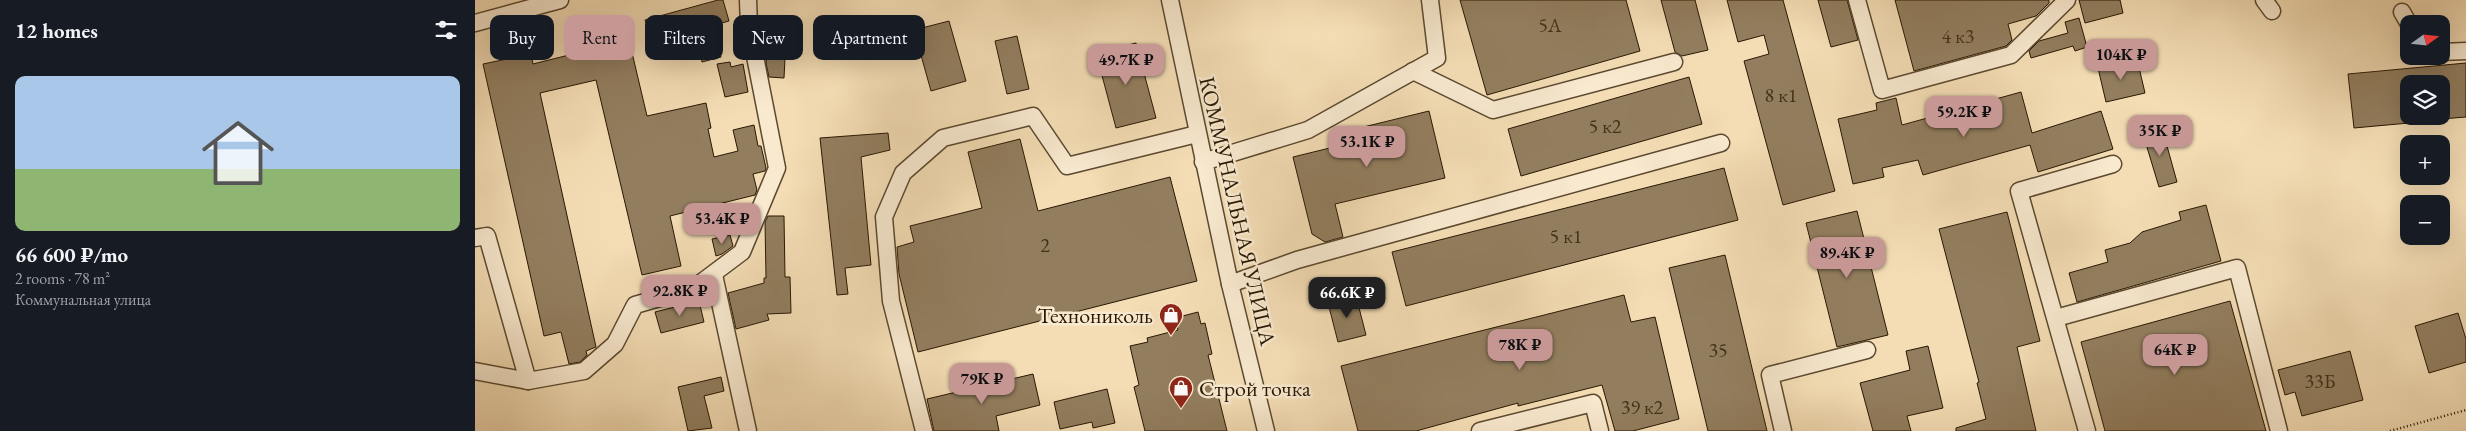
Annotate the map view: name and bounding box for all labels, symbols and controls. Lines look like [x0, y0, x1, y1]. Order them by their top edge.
house number: 5А [1538, 12, 1562, 38]
chip: Buy [490, 15, 554, 60]
chip: Rent [564, 15, 635, 60]
chip: Filters [645, 15, 723, 60]
chip: New [733, 15, 803, 60]
chip: Apartment [813, 15, 925, 60]
north arrow [2400, 15, 2450, 65]
map controls [2400, 15, 2450, 245]
icon: filters [432, 16, 460, 44]
text: 12 homes [15, 17, 98, 44]
house number: 4 к3 [1942, 23, 1974, 49]
pin: 104K ₽ [2080, 38, 2162, 81]
pin: 49.7K ₽ [1080, 44, 1172, 86]
text: 104K ₽ [2095, 44, 2147, 65]
text: 49.7K ₽ [1098, 49, 1154, 70]
street label: КОММУНАЛЬНАЯ УЛИЦА [1192, 74, 1283, 349]
button: layers [2400, 75, 2450, 125]
house number: 8 к1 [1765, 82, 1797, 108]
pin: 59.2K ₽ [1918, 96, 2010, 138]
text: 59.2K ₽ [1936, 101, 1992, 122]
icon: home [193, 108, 283, 198]
house number: 5 к2 [1589, 113, 1622, 139]
pin: 35K ₽ [2125, 114, 2195, 157]
text: 35K ₽ [2139, 120, 2181, 141]
pin: 53.1K ₽ [1321, 126, 1413, 168]
text: 53.1K ₽ [1339, 131, 1395, 152]
button: + [2400, 135, 2450, 185]
button: − [2400, 195, 2450, 245]
pin: 53.4K ₽ [676, 202, 768, 245]
text: 53.4K ₽ [694, 208, 750, 229]
house number: 5 к1 [1550, 223, 1582, 249]
house number: 2 [1040, 232, 1050, 258]
pin: 89.4K ₽ [1801, 236, 1893, 279]
text: 66 600 ₽/mo [15, 241, 128, 268]
text: 89.4K ₽ [1819, 242, 1875, 263]
text: 2 rooms · 78 m² [15, 268, 110, 289]
pin: 92.8K ₽ [634, 274, 726, 317]
pin: 66.6K ₽ [1301, 276, 1393, 319]
text: 92.8K ₽ [652, 280, 708, 301]
text: 66.6K ₽ [1319, 282, 1375, 303]
text: Коммунальная улица [15, 289, 151, 310]
place label: Технониколь [1038, 301, 1153, 330]
shop icon: Технониколь [1158, 302, 1184, 336]
pin: 78K ₽ [1485, 328, 1555, 371]
text: 78K ₽ [1499, 334, 1541, 355]
pin: 64K ₽ [2140, 334, 2210, 376]
house number: 35 [1708, 337, 1728, 363]
text: 64K ₽ [2154, 339, 2196, 360]
pin: 79K ₽ [947, 362, 1017, 405]
text: 79K ₽ [961, 368, 1003, 389]
house number: 33Б [2305, 368, 2336, 394]
place label: Строй точка [1199, 374, 1311, 403]
shop icon: Строй точка [1168, 375, 1194, 409]
house number: 39 к2 [1621, 394, 1664, 420]

